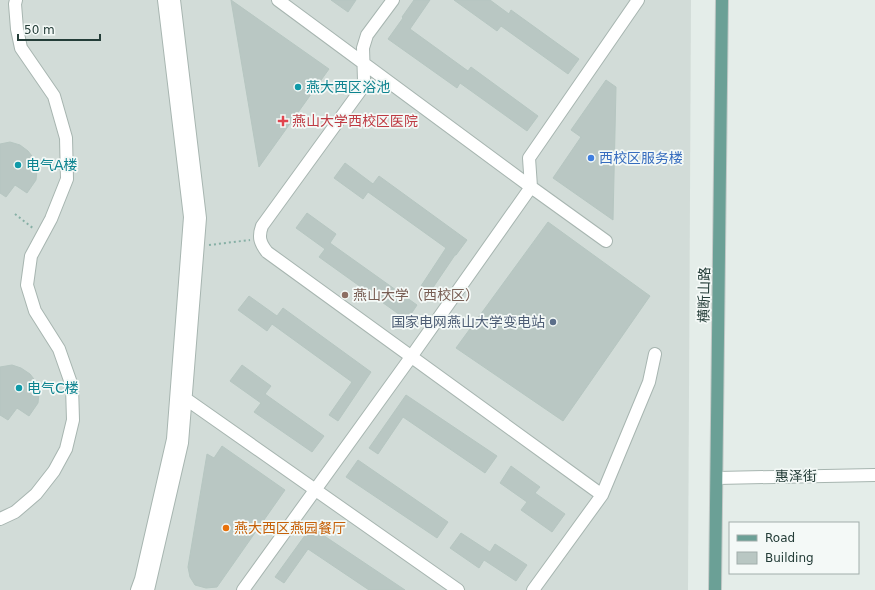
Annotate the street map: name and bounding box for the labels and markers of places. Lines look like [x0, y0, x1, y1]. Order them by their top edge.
place label: 燕大西区浴池 [306, 79, 390, 95]
marker: 燕大西区浴池 [293, 82, 303, 92]
place label: 燕山大学西校区医院 [292, 113, 418, 129]
marker: 燕山大学西校区医院 [277, 115, 289, 127]
place label: 西校区服务楼 [599, 150, 683, 166]
marker: 西校区服务楼 [586, 153, 596, 163]
place label: 电气A楼 [26, 157, 78, 173]
marker: 电气A楼 [13, 160, 23, 170]
place label: 燕山大学（西校区） [353, 287, 479, 303]
marker: 燕山大学（西校区） [340, 290, 350, 300]
place label: 国家电网燕山大学变电站 [391, 314, 545, 330]
marker: 国家电网燕山大学变电站 [548, 317, 558, 327]
place label: 电气C楼 [27, 380, 79, 396]
marker: 电气C楼 [14, 383, 24, 393]
place label: 燕大西区燕园餐厅 [234, 520, 346, 536]
marker: 燕大西区燕园餐厅 [221, 523, 231, 533]

